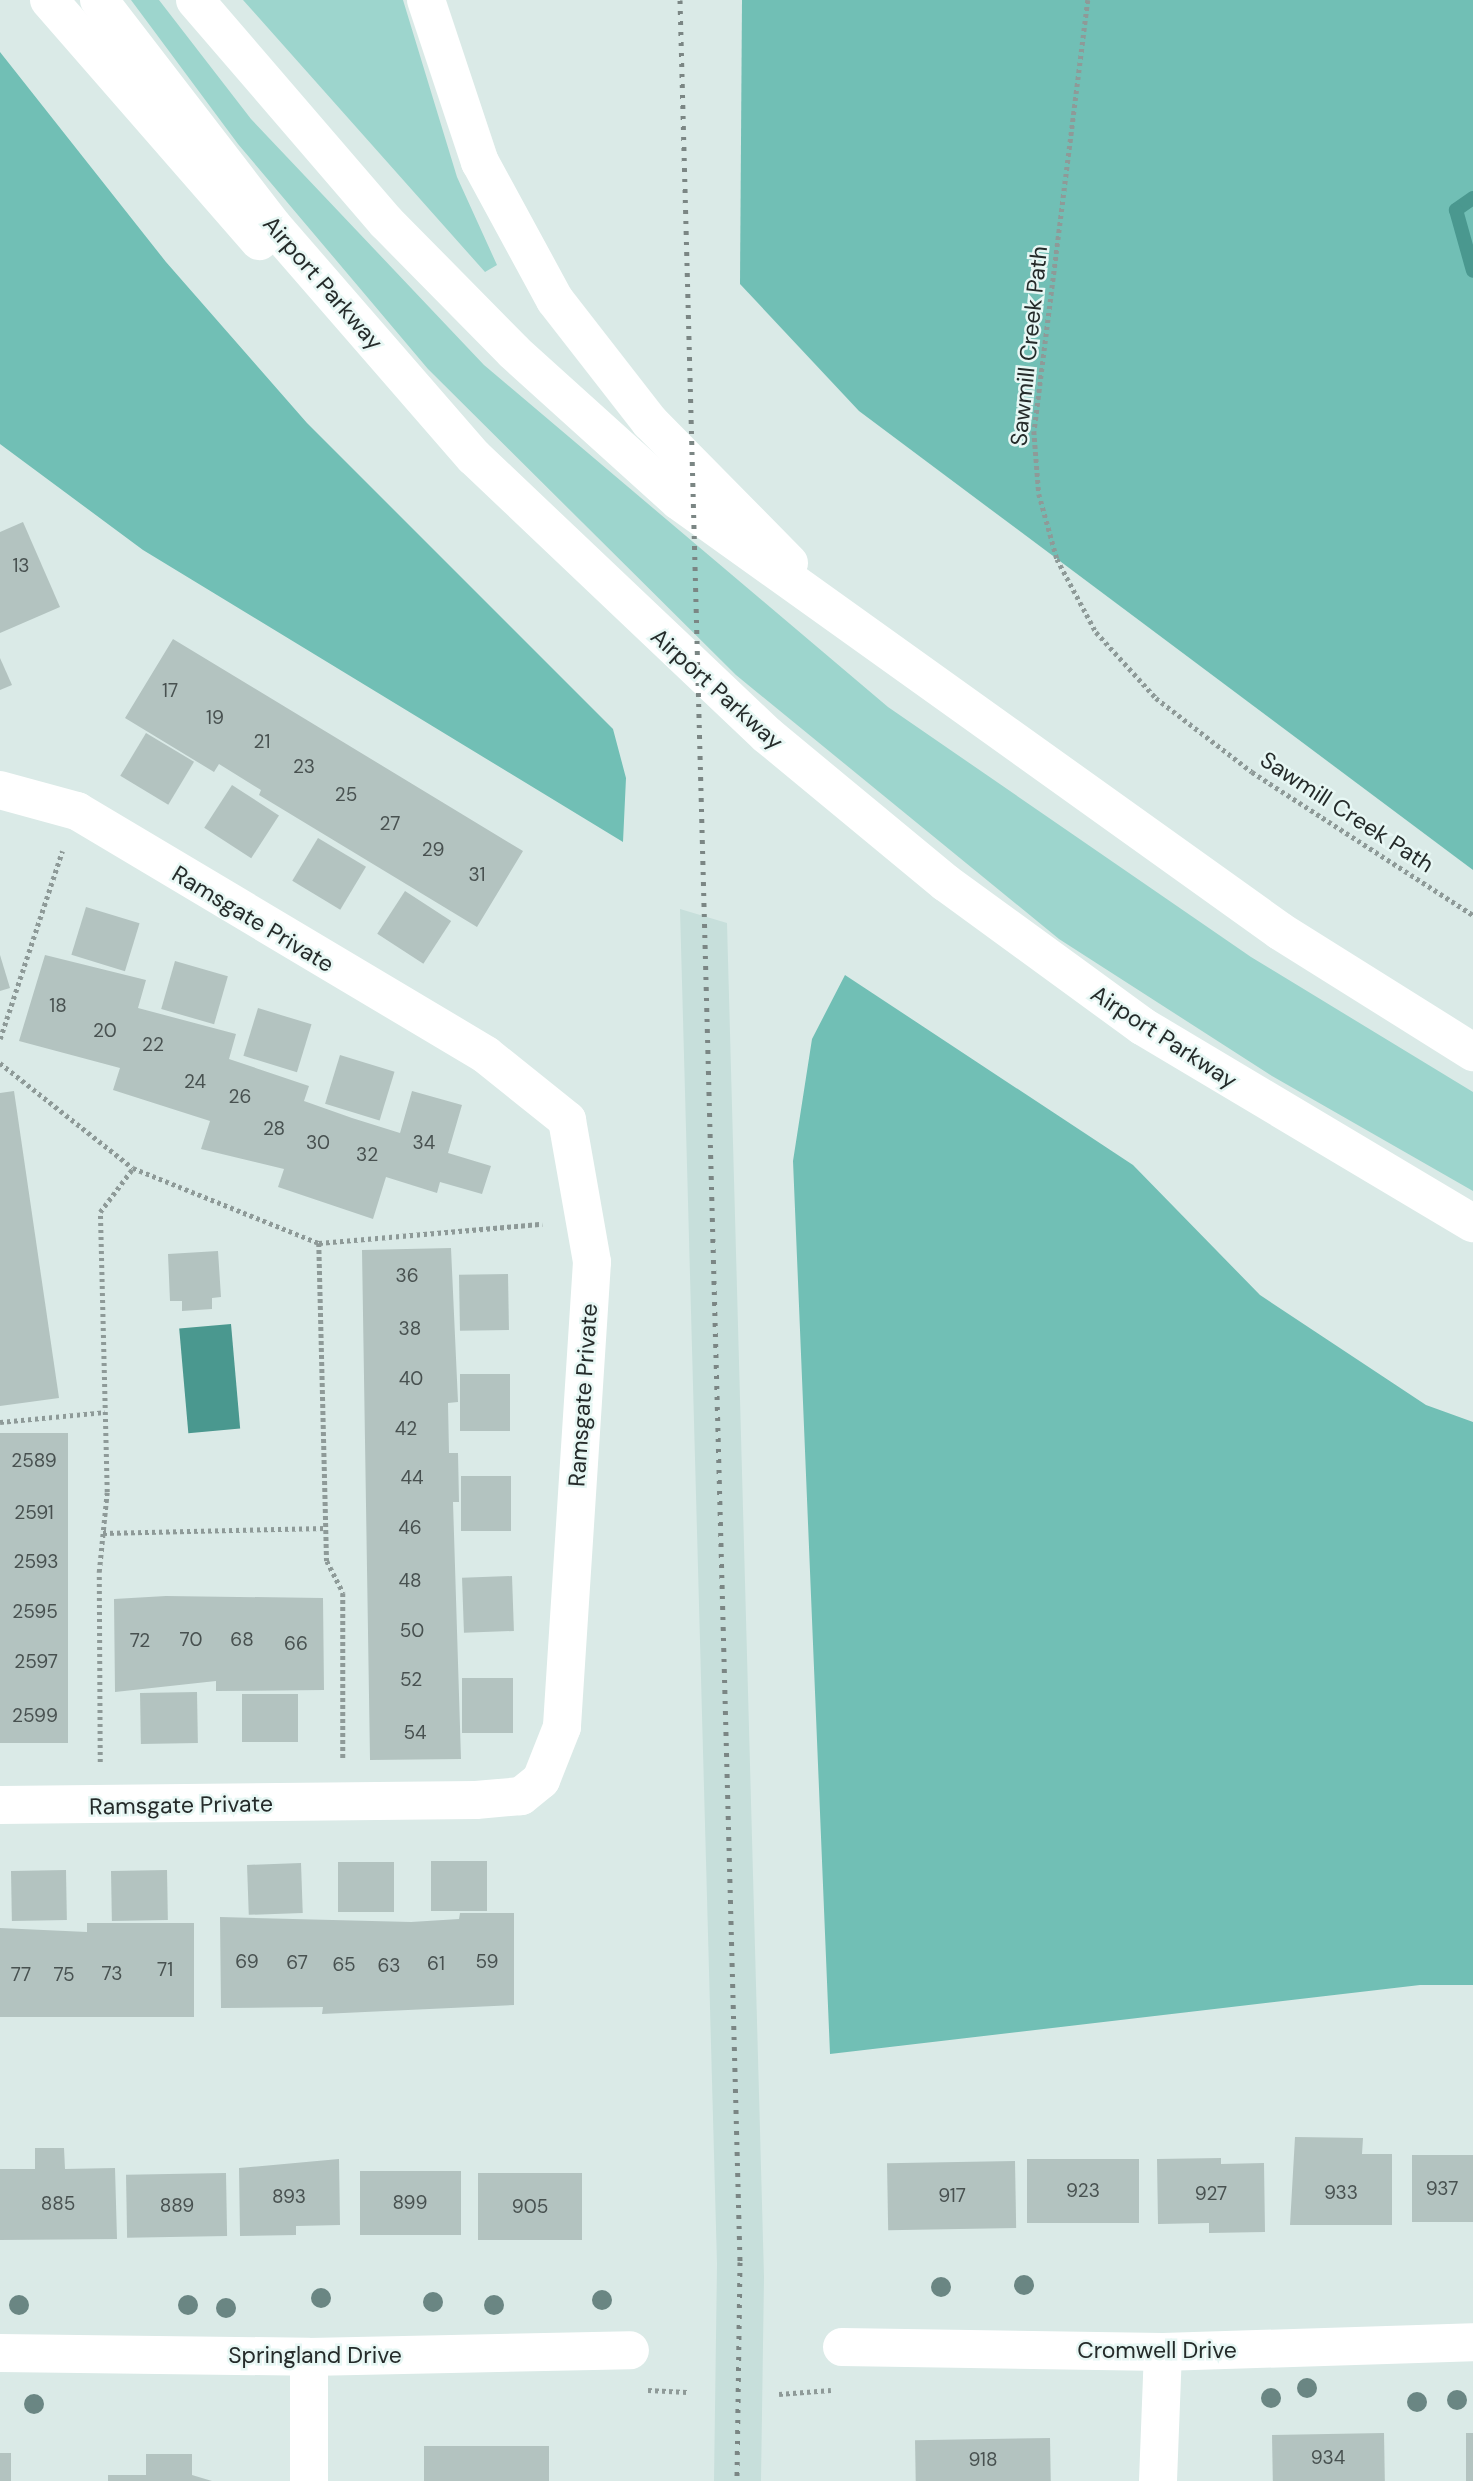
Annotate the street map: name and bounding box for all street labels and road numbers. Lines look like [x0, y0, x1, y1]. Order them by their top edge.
street label: Airport Parkway [257, 210, 389, 356]
street label: Sawmill Creek Path [1005, 245, 1053, 447]
street label: Airport Parkway [645, 622, 789, 756]
street label: Sawmill Creek Path [1255, 746, 1439, 878]
street label: Ramsgate Private [167, 860, 339, 978]
street label: Airport Parkway [1086, 980, 1242, 1094]
street label: Ramsgate Private [563, 1302, 603, 1488]
street label: Ramsgate Private [89, 1790, 273, 1820]
street label: Cromwell Drive [1077, 2336, 1237, 2364]
street label: Springland Drive [228, 2341, 402, 2369]

